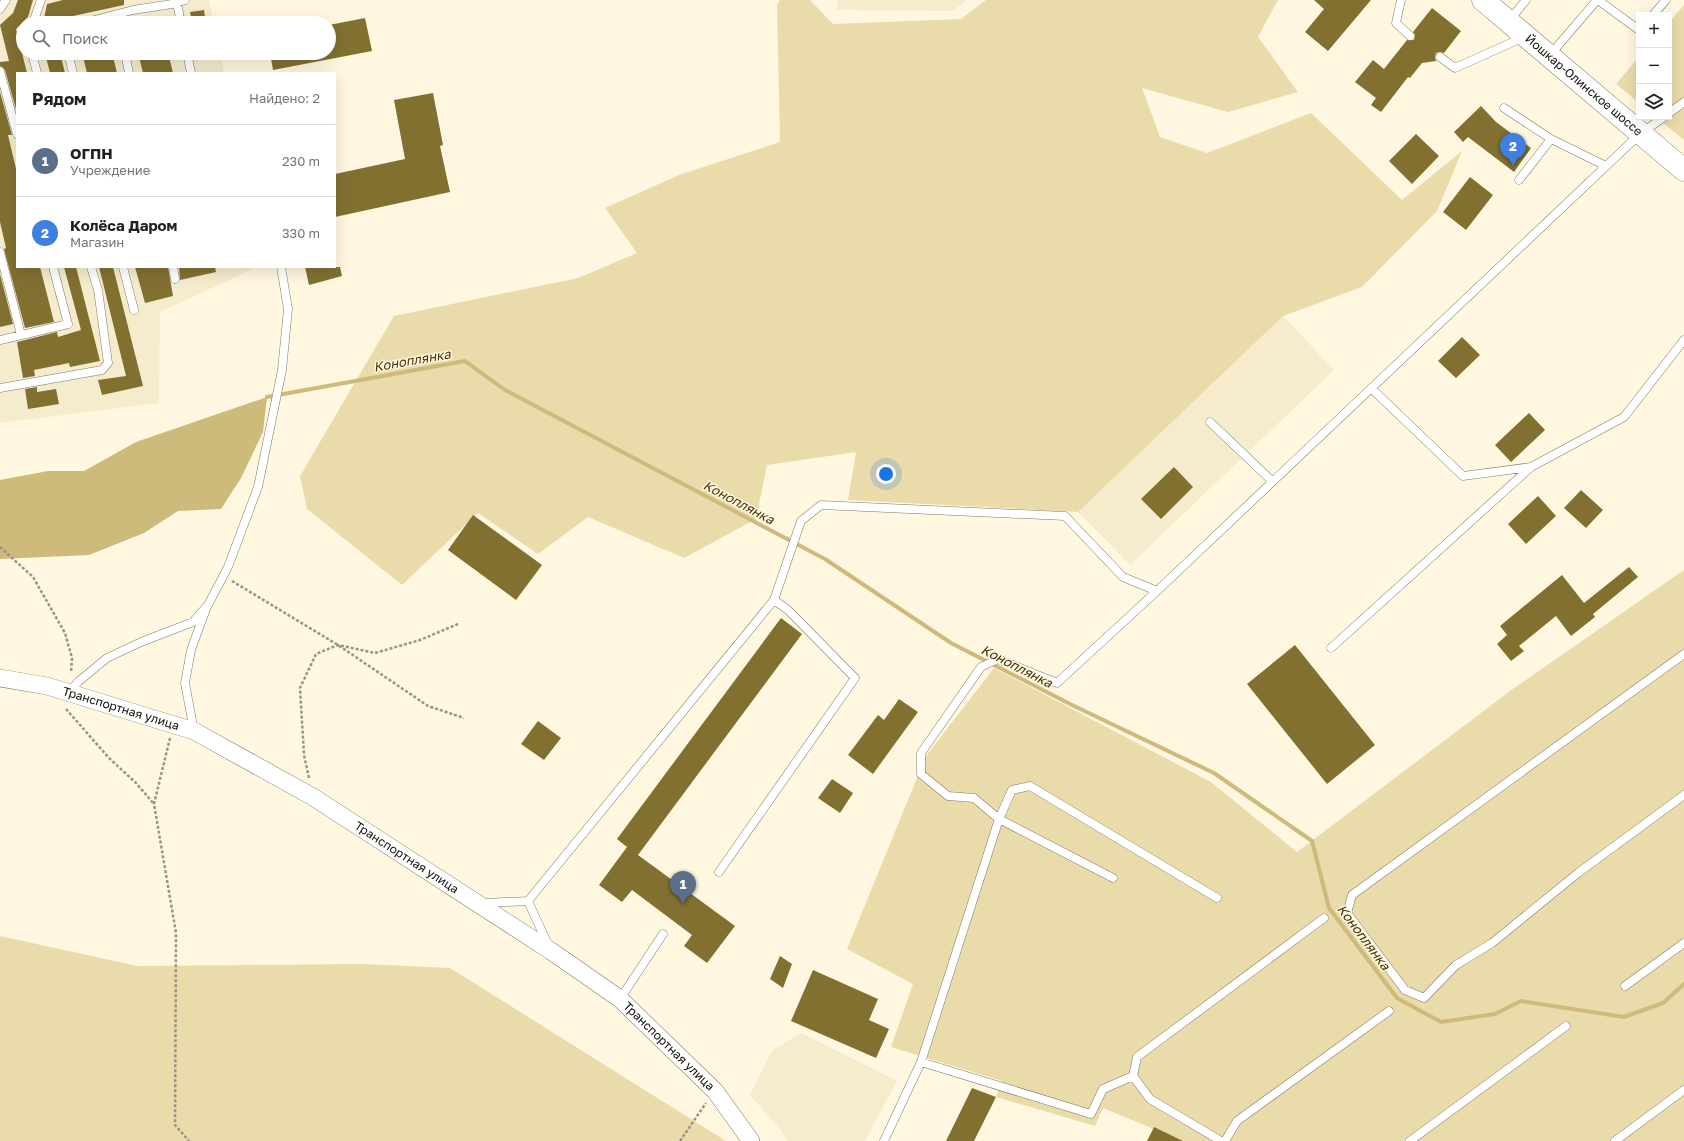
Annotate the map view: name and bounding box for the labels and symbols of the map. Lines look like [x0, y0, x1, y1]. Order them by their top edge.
street label: Йошкар-Олинское шоссе [1522, 31, 1646, 139]
pin: 2 [1500, 133, 1526, 166]
water label: Коноплянка [372, 345, 452, 375]
your location [876, 464, 896, 484]
water label: Коноплянка [701, 477, 778, 528]
water label: Коноплянка [979, 641, 1056, 691]
street label: Транспортная улица [61, 683, 181, 733]
street label: Транспортная улица [352, 818, 462, 896]
pin: 1 [670, 871, 696, 904]
water label: Коноплянка [1334, 901, 1394, 973]
street label: Транспортная улица [620, 998, 718, 1093]

